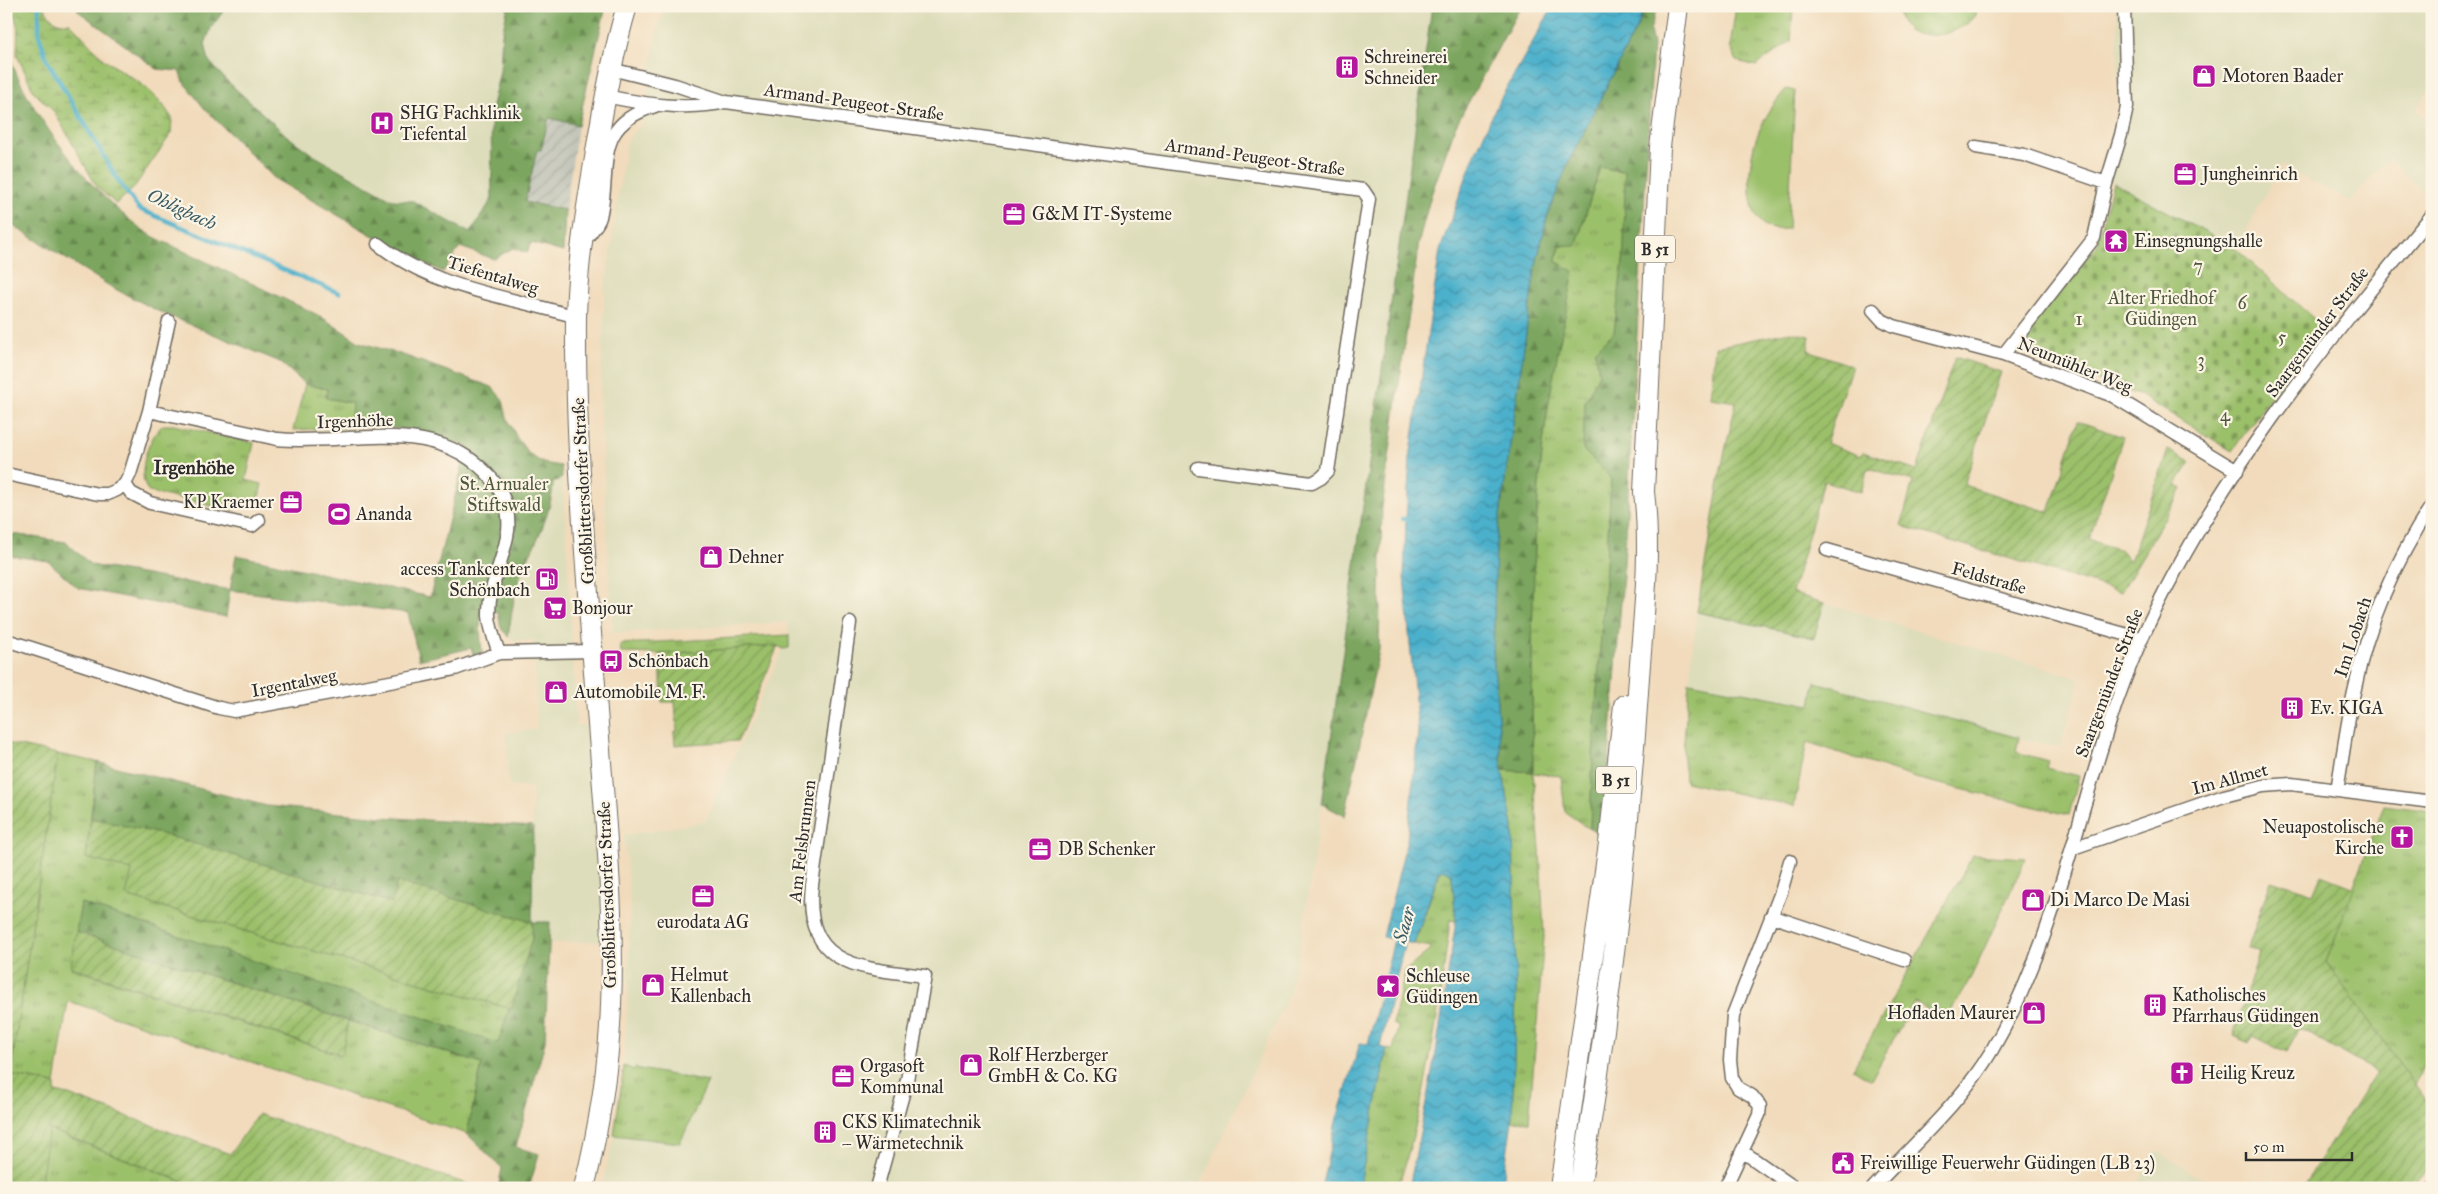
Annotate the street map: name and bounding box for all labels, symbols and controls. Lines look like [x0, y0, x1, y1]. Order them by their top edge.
place label: Schreinerei Schneider [1364, 46, 1447, 89]
building icon: Schreinerei Schneider [1334, 54, 1360, 80]
shop icon: Motoren Baader [2191, 63, 2217, 89]
place label: Motoren Baader [2222, 65, 2343, 87]
street label: Armand-Peugeot-Straße [761, 78, 945, 127]
place label: SHG Fachklinik Tiefental [400, 102, 521, 145]
hospital icon: SHG Fachklinik Tiefental [369, 110, 395, 136]
street label: Armand-Peugeot-Straße [1162, 133, 1346, 182]
office icon: Jungheinrich [2172, 161, 2198, 187]
place label: Jungheinrich [2200, 163, 2298, 186]
water label: Ohligbach [144, 183, 220, 235]
office icon: G&M IT-Systeme [1001, 201, 1027, 227]
place label: G&M IT-Systeme [1032, 203, 1172, 225]
temple icon: Einsegnungshalle [2103, 228, 2129, 254]
place label: Einsegnungshalle [2134, 230, 2263, 253]
road number: B 51 [1635, 235, 1675, 262]
street label: Tiefentalweg [445, 251, 542, 300]
park label: 7 [2193, 255, 2203, 277]
street label: Saargemünder Straße [2261, 262, 2374, 402]
park label: Alter Friedhof Güdingen [2107, 287, 2217, 331]
park label: 6 [2237, 292, 2247, 314]
park label: 1 [2075, 308, 2083, 330]
park label: 5 [2278, 326, 2287, 348]
street label: Neumühler Weg [2014, 332, 2136, 399]
park label: 3 [2197, 349, 2205, 371]
street label: Großblittersdorfer Straße [567, 397, 599, 585]
park label: 4 [2220, 404, 2231, 426]
street label: Irgenhöhe [316, 409, 394, 434]
district label: Irgenhöhe [154, 456, 235, 480]
park label: St. Arnualer Stiftswald [459, 473, 549, 516]
office icon: KP Kraemer [278, 489, 304, 515]
place label: KP Kraemer [183, 491, 274, 513]
sports icon: Ananda [326, 501, 352, 527]
place label: Ananda [355, 503, 412, 525]
shop icon: Dehner [698, 544, 724, 570]
place label: Dehner [728, 546, 784, 568]
street label: Feldstraße [1949, 557, 2029, 599]
place label: access Tankcenter Schönbach [401, 558, 530, 601]
fuel station icon: access Tankcenter Schönbach [534, 566, 560, 592]
street label: Im Lobach [2330, 594, 2376, 680]
supermarket icon: Bonjour [542, 595, 568, 621]
place label: Bonjour [572, 597, 633, 619]
street label: Saargemünder Straße [2070, 605, 2148, 761]
bus stop icon: Schönbach [598, 648, 624, 674]
place label: Schönbach [628, 650, 709, 672]
street label: Irgentalweg [250, 664, 339, 703]
shop icon: Automobile M. F. [543, 679, 569, 705]
place label: Automobile M. F. [573, 681, 706, 703]
building icon: Ev. KIGA [2279, 695, 2305, 721]
place label: Ev. KIGA [2310, 697, 2384, 719]
street label: Im Allmet [2190, 758, 2271, 800]
road number: B 51 [1596, 766, 1636, 794]
street label: Am Felsbrunnen [783, 778, 820, 904]
street label: Großblittersdorfer Straße [593, 801, 621, 989]
place label: Neuapostolische Kirche [2263, 816, 2384, 859]
church icon: Neuapostolische Kirche [2389, 824, 2415, 850]
office icon: DB Schenker [1027, 836, 1053, 862]
place label: DB Schenker [1058, 838, 1156, 860]
office icon: eurodata AG [690, 883, 716, 909]
shop icon: Di Marco De Masi [2020, 887, 2046, 913]
place label: Di Marco De Masi [2050, 889, 2190, 911]
water label: Saar [1388, 903, 1420, 947]
place label: eurodata AG [657, 911, 749, 933]
place label: Helmut Kallenbach [670, 964, 751, 1007]
place label: Schleuse Güdingen [1406, 965, 1478, 1009]
shop icon: Helmut Kallenbach [640, 972, 666, 998]
place icon: Schleuse Güdingen [1375, 973, 1401, 999]
place label: Katholisches Pfarrhaus Güdingen [2172, 984, 2319, 1028]
building icon: Katholisches Pfarrhaus Güdingen [2142, 992, 2168, 1018]
shop icon: Hofladen Maurer [2021, 1000, 2047, 1026]
place label: Hofladen Maurer [1887, 1002, 2016, 1024]
place label: Rolf Herzberger GmbH & Co. KG [988, 1044, 1118, 1087]
shop icon: Rolf Herzberger GmbH & Co. KG [958, 1052, 984, 1078]
place label: Orgasoft Kommunal [860, 1055, 944, 1098]
church icon: Heilig Kreuz [2169, 1060, 2195, 1086]
place label: Heilig Kreuz [2200, 1062, 2295, 1085]
office icon: Orgasoft Kommunal [830, 1063, 856, 1089]
place label: CKS Klimatechnik – Wärmetechnik [842, 1111, 982, 1154]
building icon: CKS Klimatechnik – Wärmetechnik [812, 1119, 838, 1145]
scale bar [2246, 1129, 2352, 1161]
text: 50 m [2253, 1138, 2285, 1156]
public building icon: Freiwillige Feuerwehr Güdingen (LB 23) [1830, 1150, 1856, 1176]
place label: Freiwillige Feuerwehr Güdingen (LB 23) [1860, 1152, 2155, 1175]

